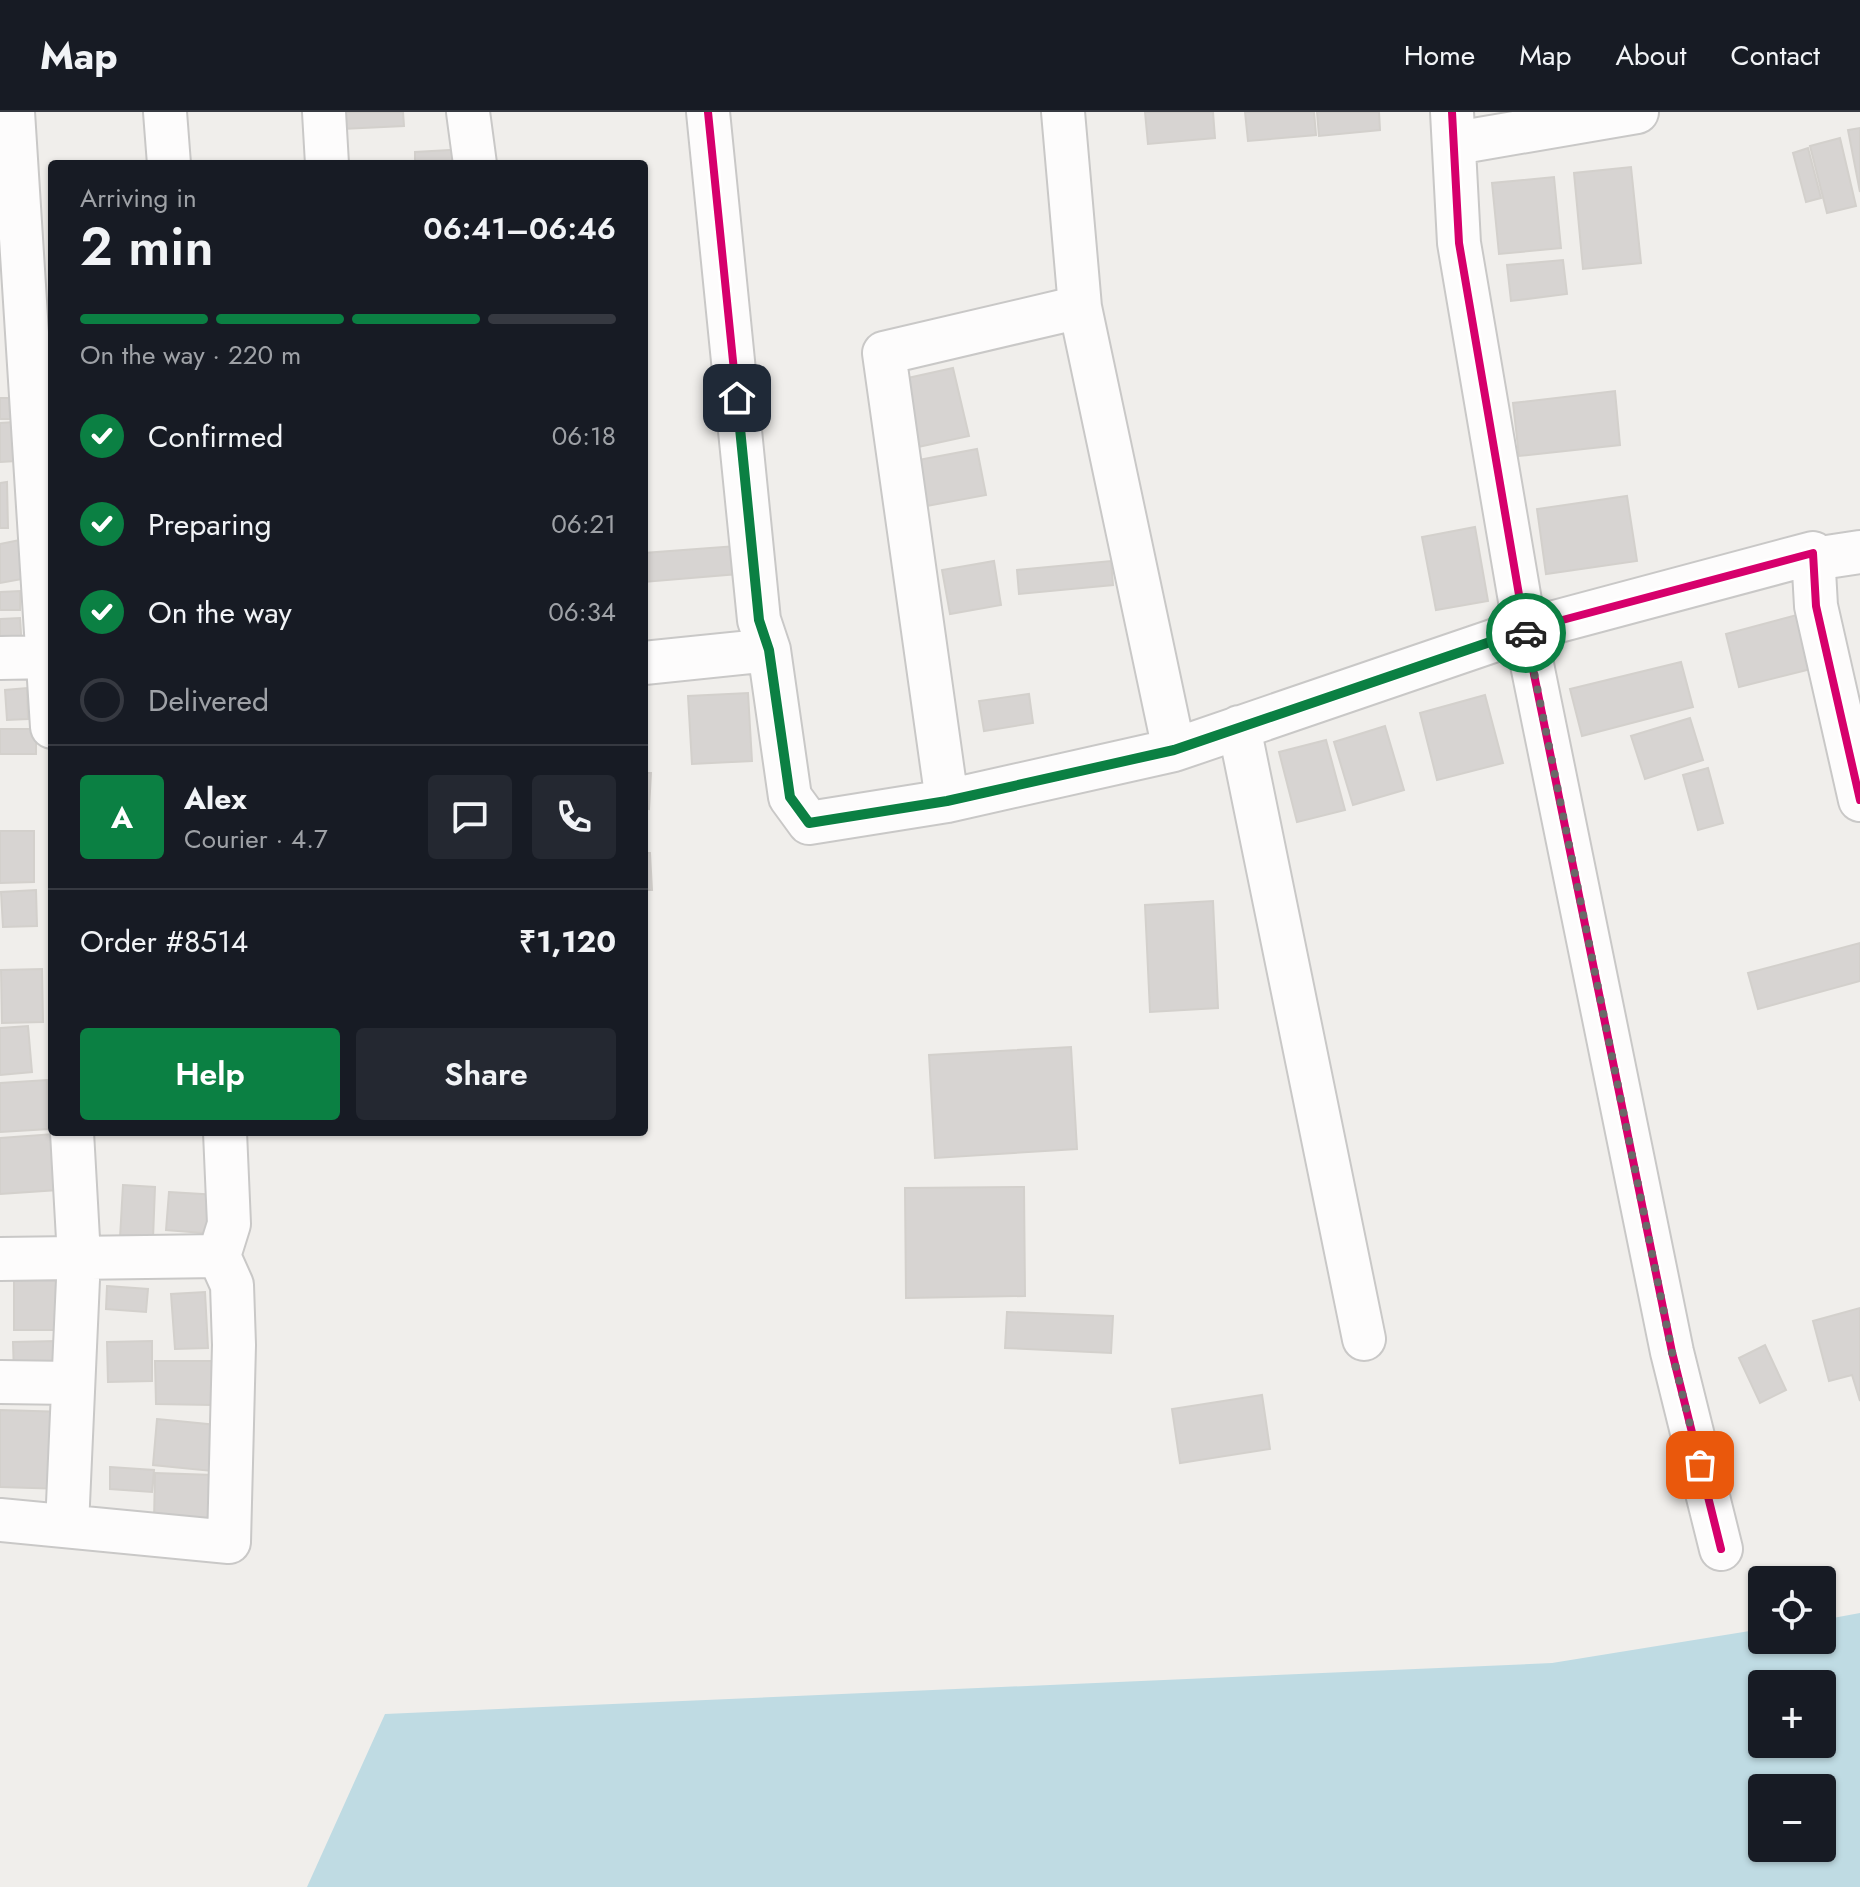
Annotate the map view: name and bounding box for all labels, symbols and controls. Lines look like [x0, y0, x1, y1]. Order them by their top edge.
text: Map [40, 28, 118, 83]
text: Home [1404, 35, 1475, 76]
text: Map [1519, 35, 1571, 76]
text: About [1615, 35, 1687, 76]
text: Contact [1731, 35, 1820, 76]
text: Arriving in [80, 179, 197, 217]
text: 06:41–06:46 [423, 207, 616, 250]
text: 2 min [80, 209, 213, 285]
text: On the way · 220 m [80, 336, 301, 374]
pin [703, 364, 771, 432]
icon: home [715, 376, 759, 420]
icon: check [80, 414, 124, 458]
text: Confirmed [148, 415, 283, 458]
text: 06:18 [552, 417, 616, 455]
icon: check [80, 502, 124, 546]
text: Preparing [148, 503, 272, 546]
text: 06:21 [551, 505, 616, 543]
icon: check [80, 590, 124, 634]
text: On the way [148, 591, 292, 634]
text: 06:34 [548, 593, 616, 631]
courier [1486, 593, 1566, 673]
icon: car [1504, 611, 1548, 655]
text: Delivered [148, 679, 269, 722]
button: chat [428, 775, 512, 859]
button: phone [532, 775, 616, 859]
text: Alex [184, 777, 247, 820]
text: A [111, 796, 133, 839]
text: Courier · 4.7 [184, 820, 328, 858]
text: Order #8514 [80, 920, 248, 963]
text: ₹1,120 [519, 920, 616, 963]
button: Help [80, 1028, 340, 1120]
button: Share [356, 1028, 616, 1120]
pin [1666, 1431, 1734, 1499]
icon: bag [1678, 1443, 1722, 1487]
map controls [1748, 1566, 1836, 1862]
button: locate [1748, 1566, 1836, 1654]
button: + [1748, 1670, 1836, 1758]
button: − [1748, 1774, 1836, 1862]

